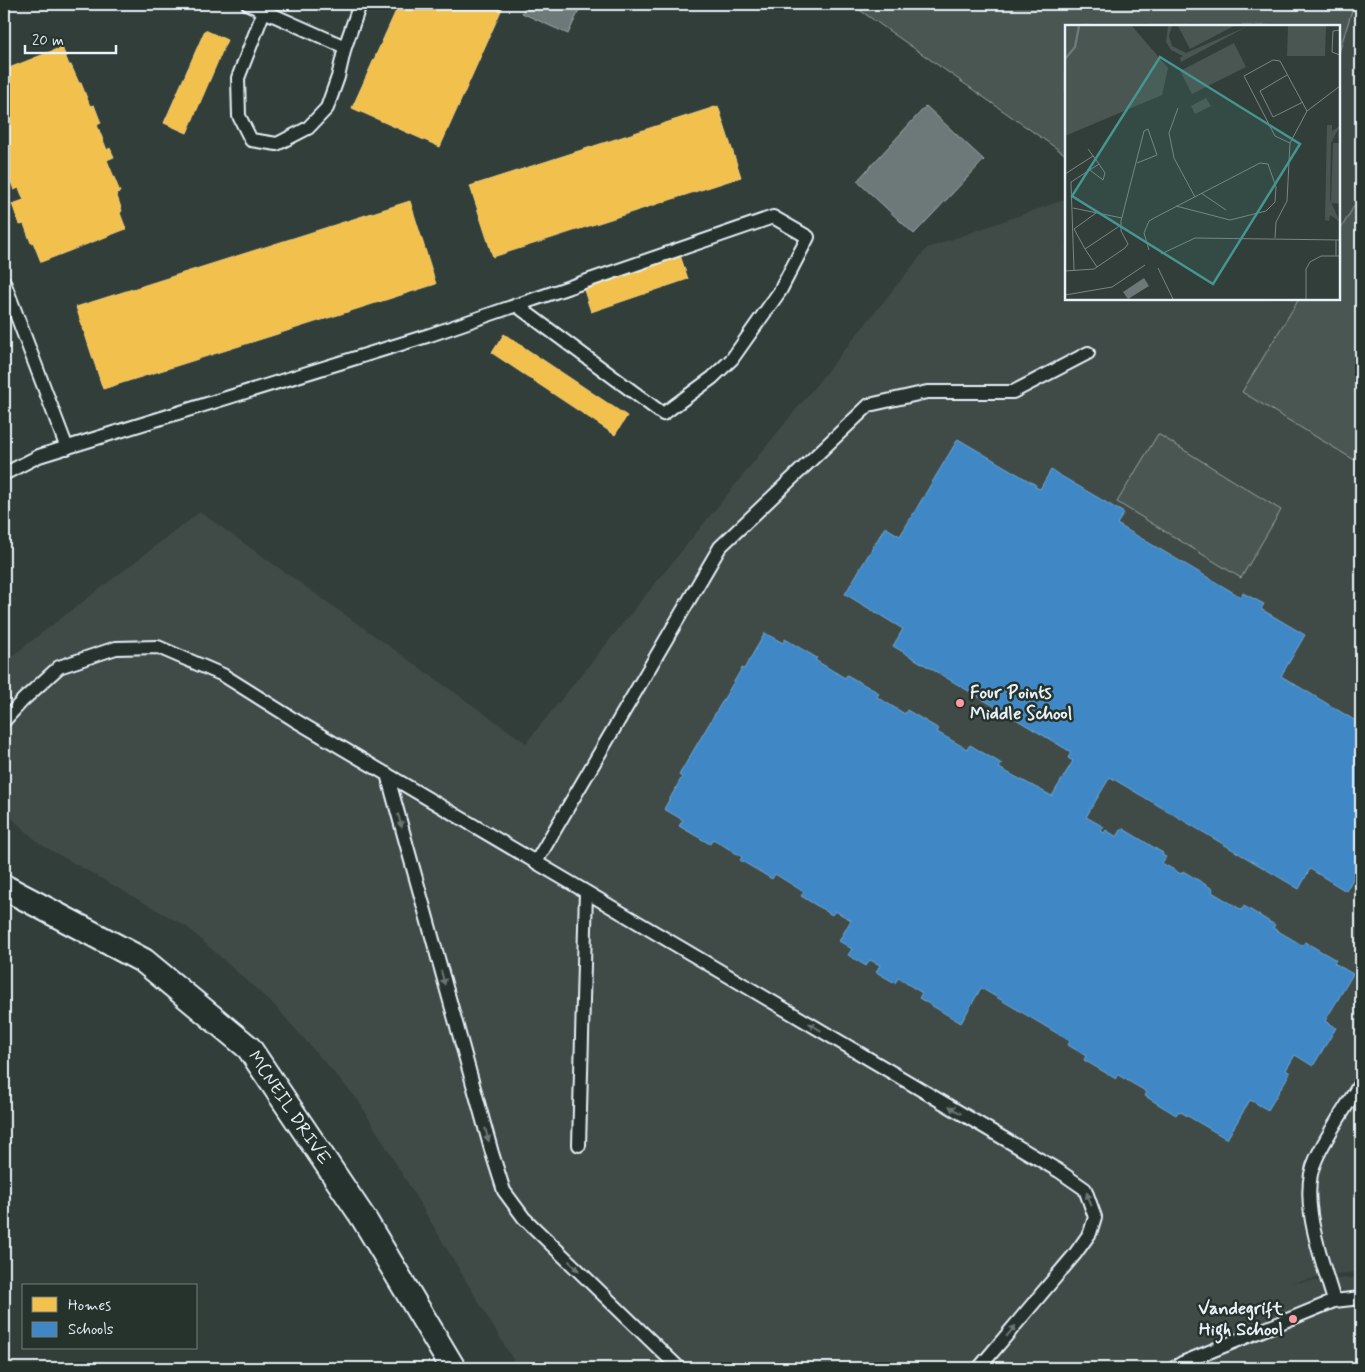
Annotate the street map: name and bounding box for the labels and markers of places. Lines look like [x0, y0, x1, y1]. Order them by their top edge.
place label: Four Points Middle School [970, 681, 1072, 726]
marker: Four Points Middle School [954, 697, 966, 709]
place label: Vandegrift High School [1198, 1297, 1283, 1344]
marker: Vandegrift High School [1287, 1313, 1299, 1325]

